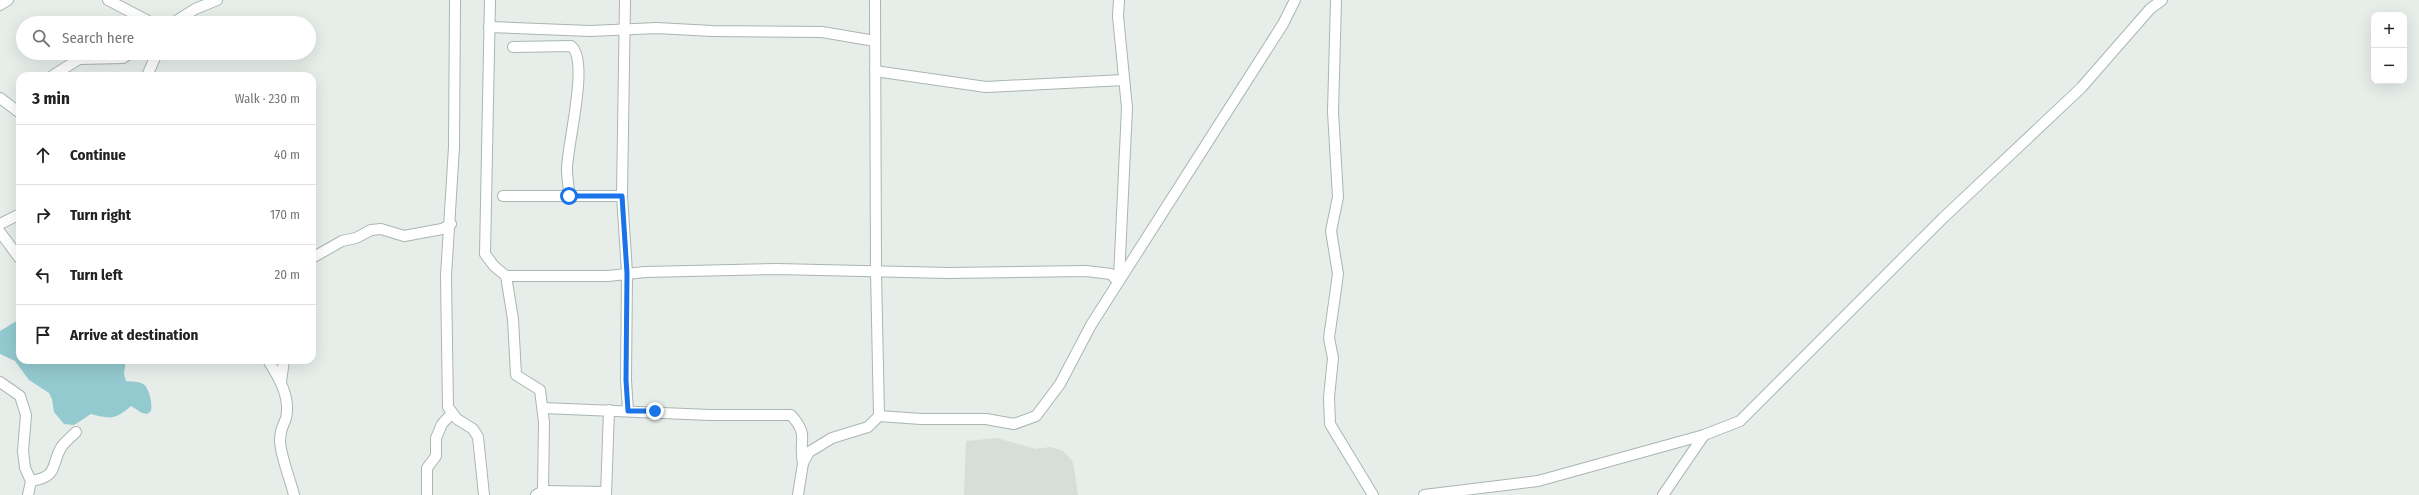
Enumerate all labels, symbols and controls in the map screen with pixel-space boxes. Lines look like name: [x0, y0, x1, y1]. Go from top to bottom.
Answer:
map controls: [2371, 12, 2407, 84]
button: +: [2371, 12, 2407, 48]
search box: [16, 16, 316, 60]
icon: search: [30, 27, 52, 49]
text: Search here: [62, 29, 134, 47]
button: −: [2371, 48, 2407, 84]
text: 3 min: [32, 88, 70, 109]
text: Walk · 230 m: [235, 91, 300, 106]
icon: ahead: [32, 144, 54, 166]
text: Continue: [70, 146, 126, 164]
text: 40 m: [274, 147, 300, 162]
route start: [560, 187, 578, 205]
icon: right: [32, 204, 54, 226]
text: Turn right: [70, 206, 131, 224]
text: 170 m: [270, 207, 300, 222]
icon: left: [32, 264, 54, 286]
text: Turn left: [70, 266, 123, 284]
text: 20 m: [274, 267, 300, 282]
icon: arrive: [32, 324, 54, 346]
text: Arrive at destination: [70, 326, 198, 344]
route end: [646, 402, 664, 420]

